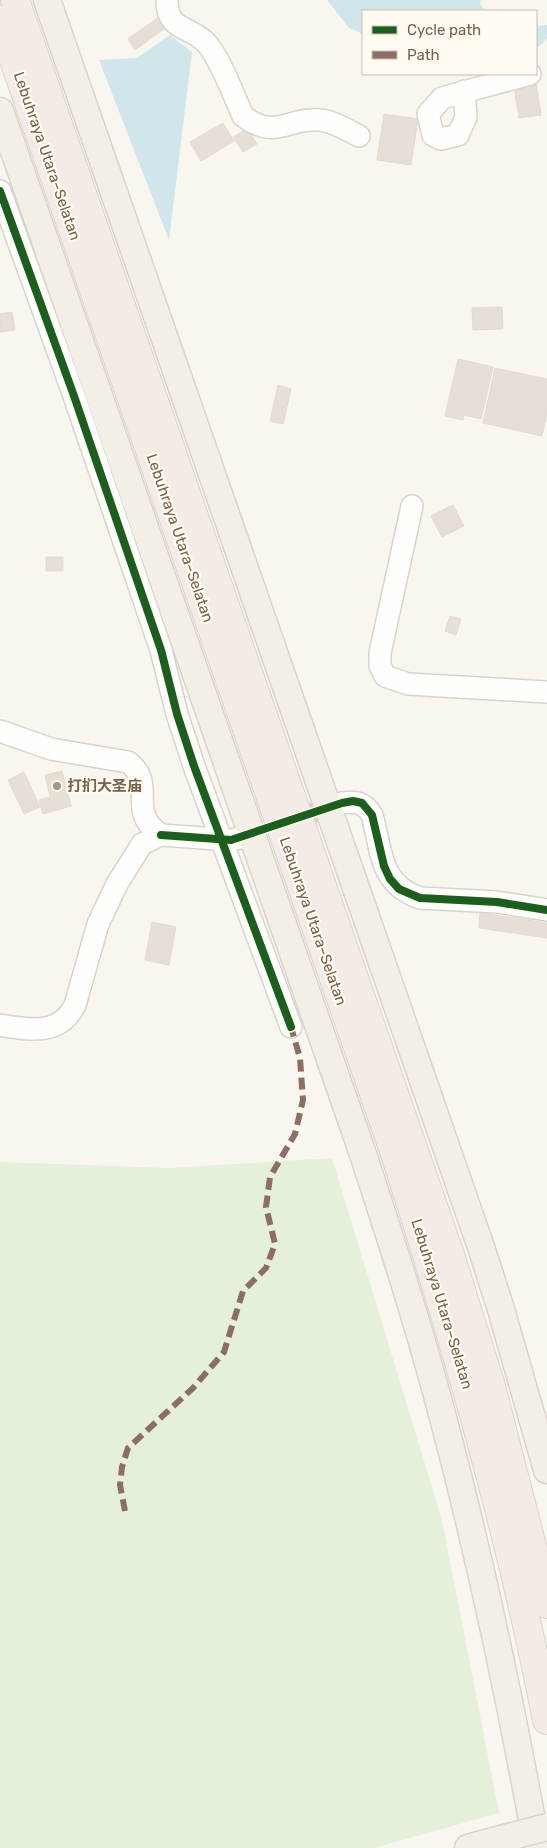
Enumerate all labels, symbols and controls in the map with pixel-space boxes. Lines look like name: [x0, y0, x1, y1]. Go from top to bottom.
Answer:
legend: [362, 10, 537, 75]
text: Cycle path: [407, 21, 481, 39]
text: Path: [407, 46, 440, 64]
street label: Lebuhraya Utara–Selatan: [10, 69, 84, 243]
street label: Lebuhraya Utara–Selatan: [143, 451, 217, 625]
place label: 打扪大圣庙: [67, 777, 142, 795]
marker: 打扪大圣庙: [51, 780, 63, 792]
street label: Lebuhraya Utara–Selatan: [276, 834, 350, 1008]
street label: Lebuhraya Utara–Selatan: [408, 1217, 476, 1391]

